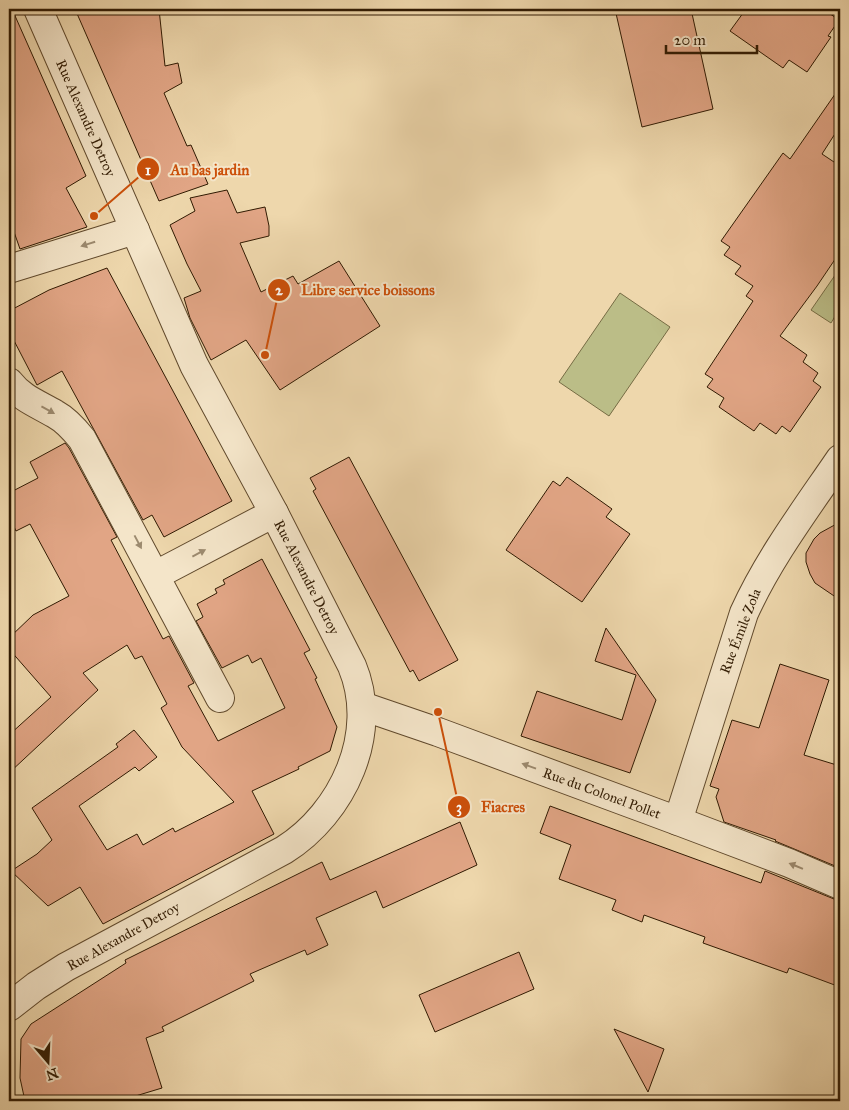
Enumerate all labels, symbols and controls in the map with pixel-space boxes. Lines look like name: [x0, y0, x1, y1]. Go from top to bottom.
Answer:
scale bar: [666, 22, 758, 54]
text: 20 m: [674, 31, 706, 49]
street label: Rue Alexandre Detroy: [52, 57, 119, 180]
callout: Au bas jardin: [135, 154, 259, 184]
text: 1: [145, 161, 151, 179]
text: Au bas jardin: [170, 161, 250, 180]
one-way arrow: [81, 241, 96, 249]
callout: Libre service boissons: [267, 275, 445, 305]
text: 2: [275, 281, 283, 299]
text: Libre service boissons: [301, 281, 435, 299]
one-way arrow: [40, 406, 55, 414]
street label: Rue Alexandre Detroy: [270, 517, 343, 638]
one-way arrow: [134, 535, 142, 549]
one-way arrow: [192, 549, 206, 557]
street label: Rue Émile Zola: [715, 585, 765, 676]
one-way arrow: [521, 762, 536, 769]
street label: Rue du Colonel Pollet: [540, 764, 663, 823]
callout: Fiacres: [446, 792, 535, 822]
text: 3: [456, 798, 462, 817]
text: Fiacres: [481, 798, 525, 816]
one-way arrow: [788, 861, 803, 869]
street label: Rue Alexandre Detroy: [64, 898, 183, 974]
north arrow: [22, 1038, 72, 1088]
text: N: [44, 1064, 60, 1084]

